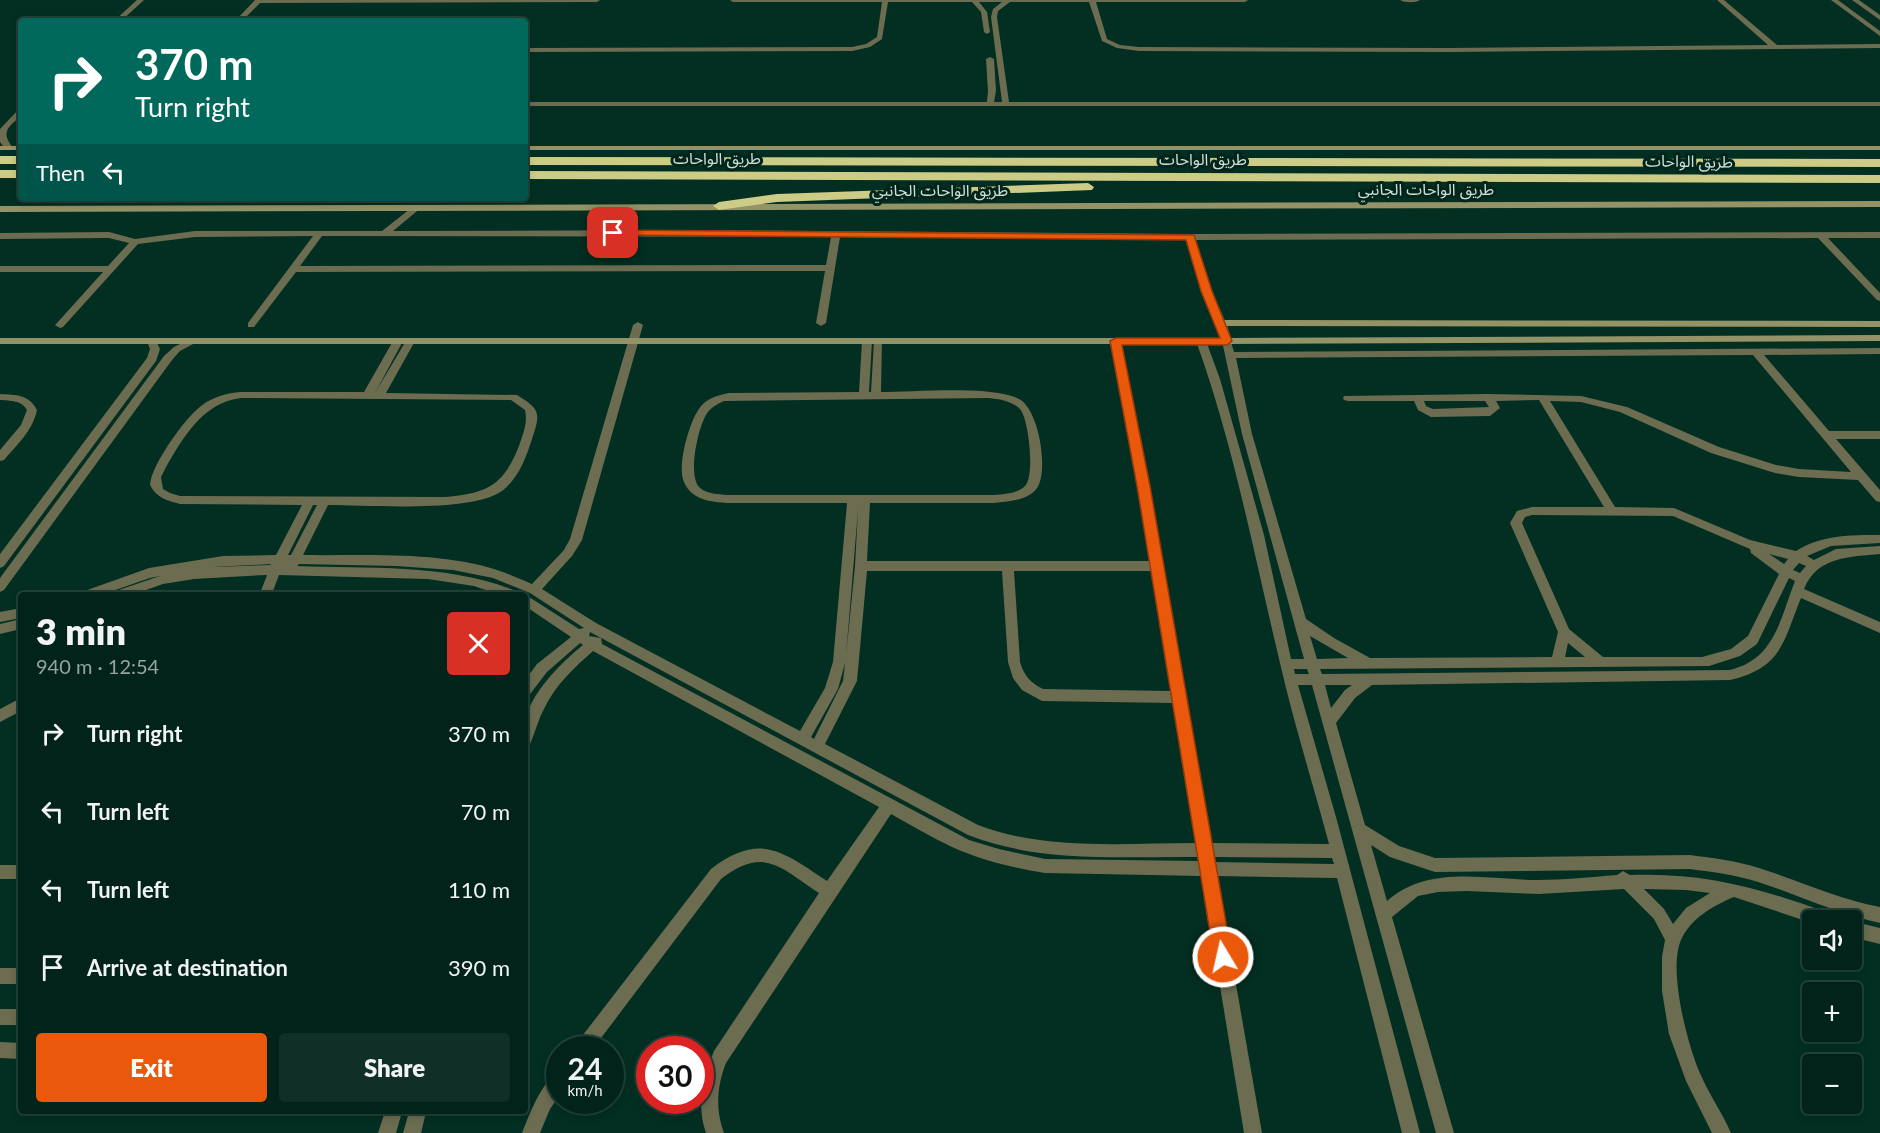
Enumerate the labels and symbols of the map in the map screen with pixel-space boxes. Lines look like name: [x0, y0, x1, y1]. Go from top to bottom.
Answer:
street label: طريق الواحات: [673, 148, 761, 169]
street label: طريق الواحات: [1159, 149, 1247, 170]
street label: طريق الواحات: [1645, 150, 1733, 173]
street label: طريق الواحات الجانبي: [1358, 179, 1494, 202]
street label: طريق الواحات الجانبي: [872, 180, 1008, 203]
pin: [587, 207, 638, 258]
position arrow: [1191, 925, 1255, 989]
speed limit sign: 30: [636, 1036, 714, 1114]

